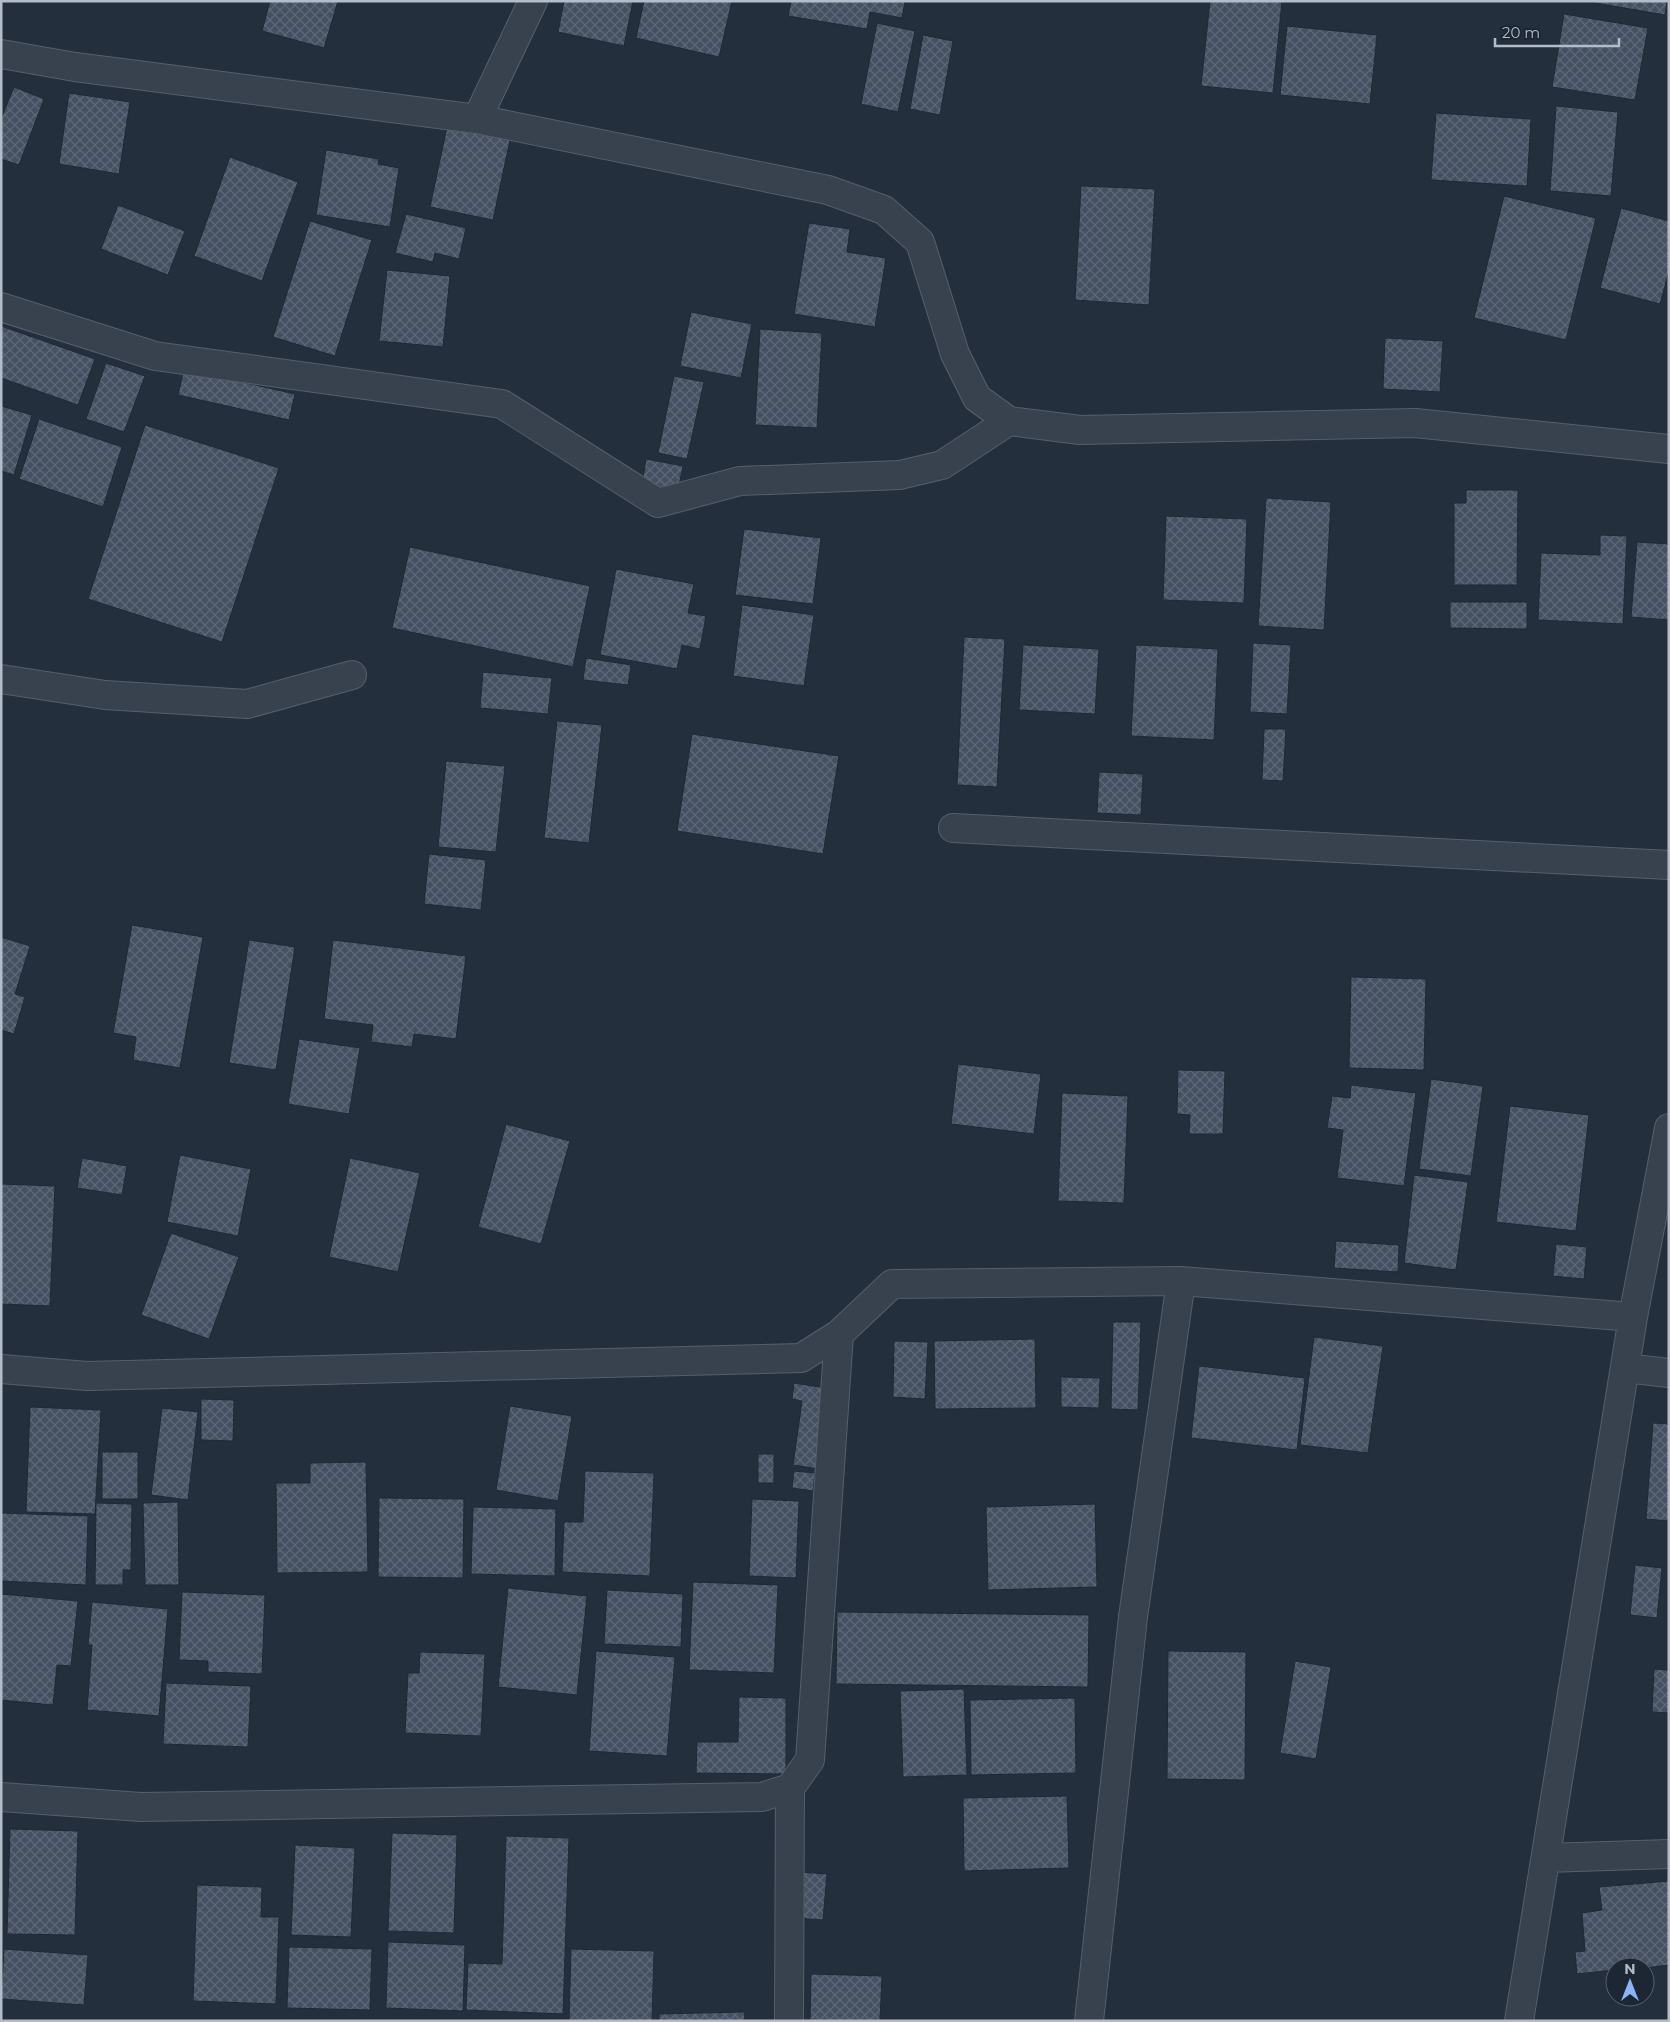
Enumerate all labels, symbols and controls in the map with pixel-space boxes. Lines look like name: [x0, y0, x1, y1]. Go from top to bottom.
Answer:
scale bar: [1495, 15, 1619, 47]
text: 20 m: [1502, 23, 1540, 42]
north arrow: [1605, 1957, 1655, 2007]
text: N: [1624, 1960, 1636, 1978]

